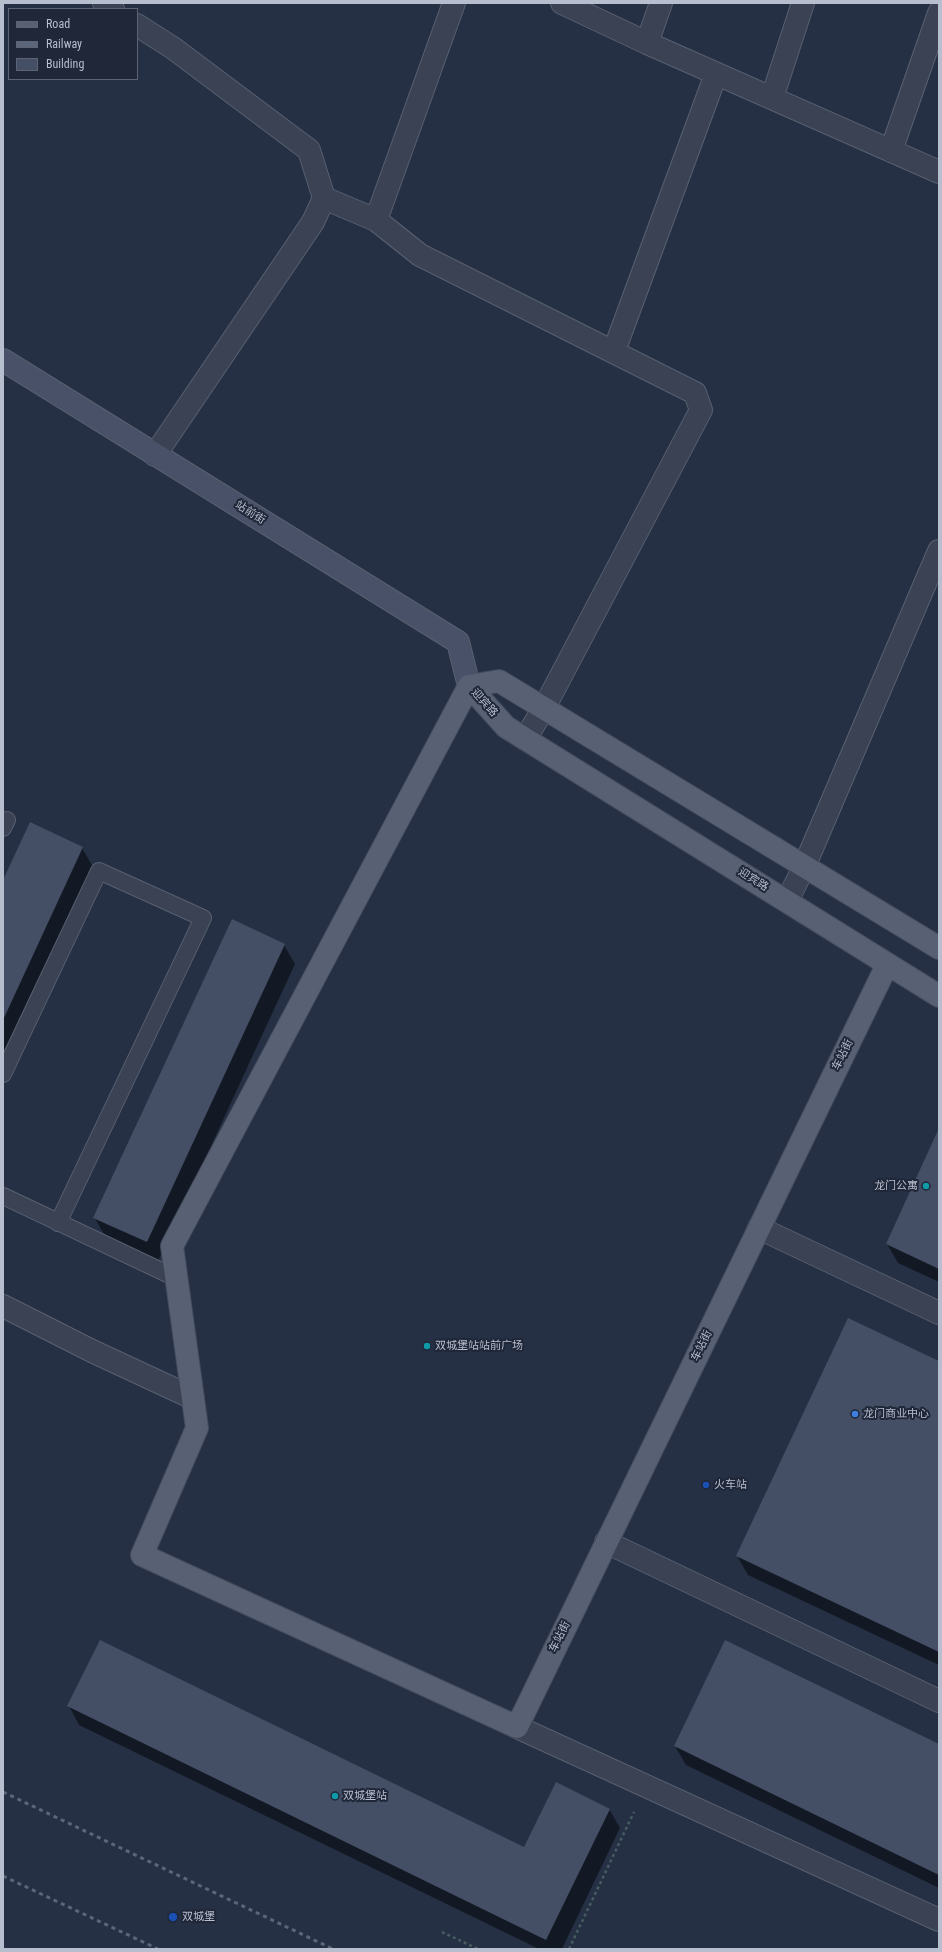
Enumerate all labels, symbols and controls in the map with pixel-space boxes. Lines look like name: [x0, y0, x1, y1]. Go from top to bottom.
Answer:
legend: [8, 8, 138, 80]
text: Road: [46, 17, 70, 31]
text: Railway: [46, 37, 82, 51]
text: Building: [46, 57, 84, 71]
street label: 站前街: [233, 499, 267, 527]
street label: 迎宾路: [468, 686, 500, 720]
street label: 迎宾路: [736, 866, 770, 894]
street label: 车站街: [830, 1037, 856, 1073]
place label: 龙门公寓: [874, 1179, 918, 1193]
marker: 龙门公寓: [921, 1181, 931, 1191]
street label: 车站街: [689, 1328, 715, 1364]
place label: 双城堡站站前广场: [435, 1339, 523, 1353]
marker: 双城堡站站前广场: [422, 1341, 432, 1351]
place label: 龙门商业中心: [863, 1407, 929, 1421]
marker: 龙门商业中心: [850, 1409, 860, 1419]
place label: 火车站: [714, 1478, 747, 1492]
marker: 火车站: [701, 1480, 711, 1490]
street label: 车站街: [547, 1619, 573, 1655]
place label: 双城堡站: [343, 1789, 387, 1803]
marker: 双城堡站: [330, 1791, 340, 1801]
place label: 双城堡: [182, 1910, 215, 1924]
marker: 双城堡: [167, 1911, 179, 1923]

